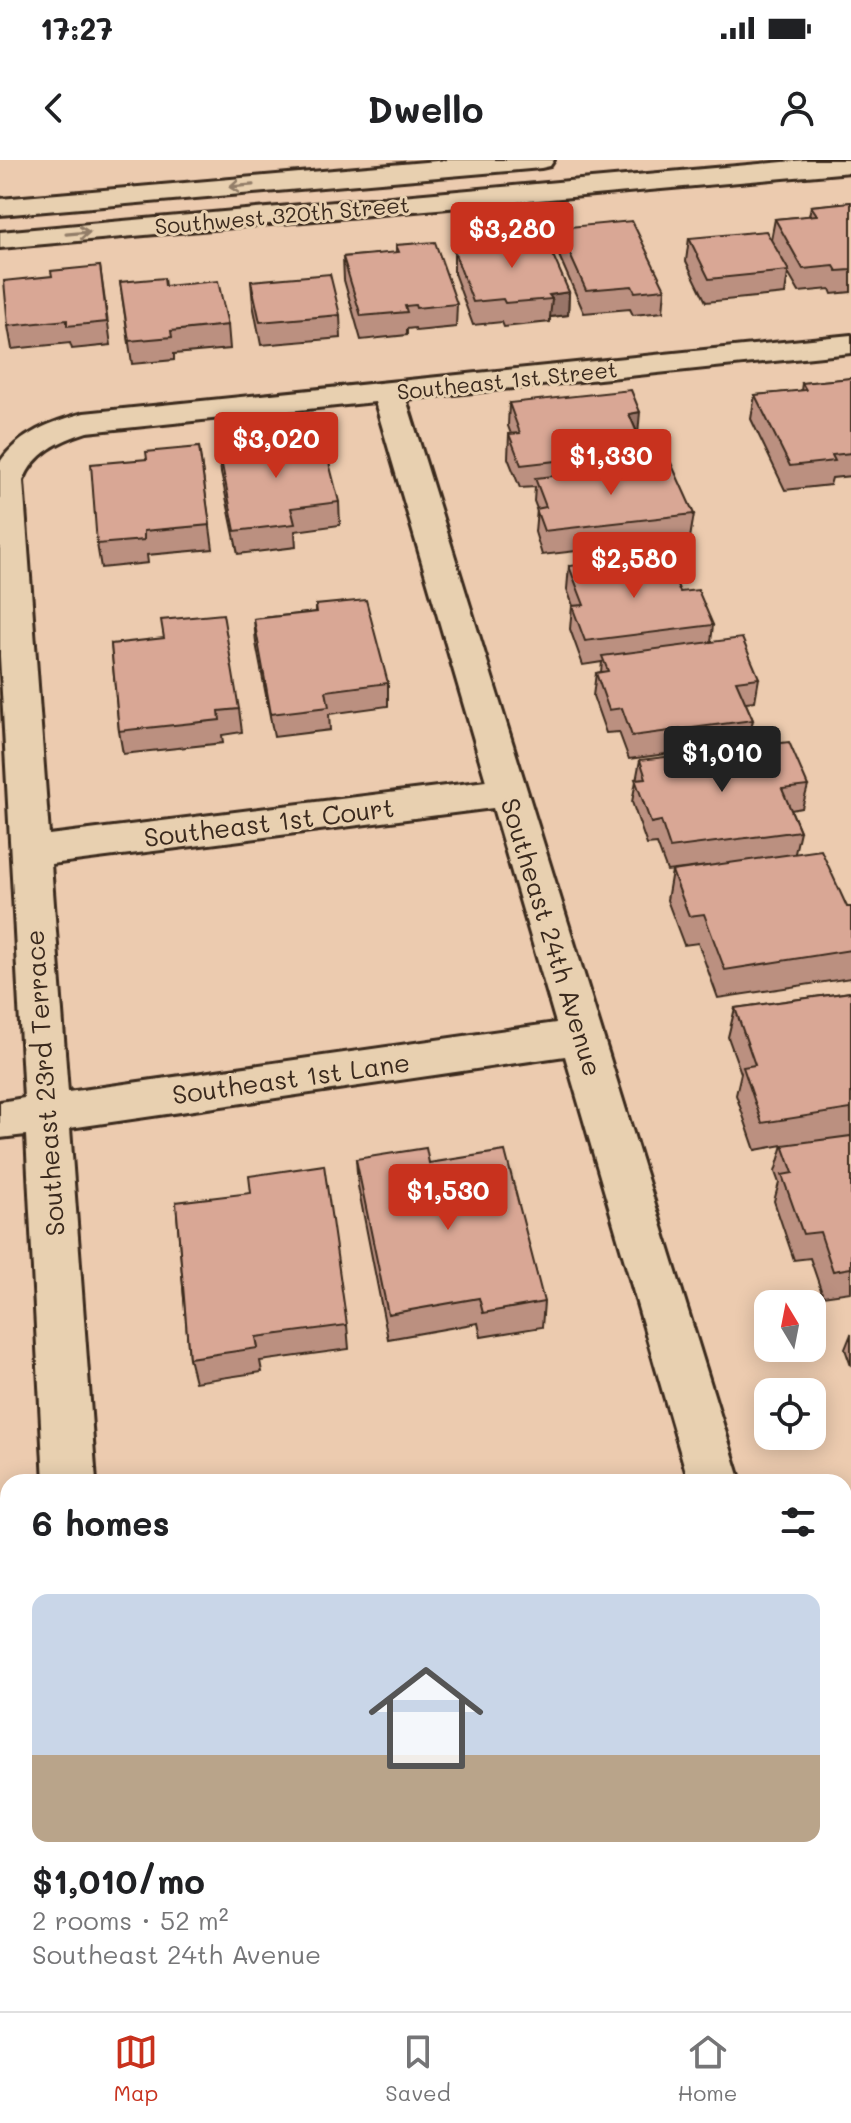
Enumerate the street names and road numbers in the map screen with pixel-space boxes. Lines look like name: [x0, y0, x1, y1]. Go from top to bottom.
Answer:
street label: Southwest 320th Street: [153, 189, 411, 241]
street label: Southeast 1st Street: [395, 354, 619, 406]
street label: Southeast 1st Court: [142, 790, 396, 854]
street label: Southeast 24th Avenue: [493, 794, 611, 1080]
street label: Southeast 23rd Terrace: [16, 929, 72, 1237]
street label: Southeast 1st Lane: [170, 1045, 412, 1111]

